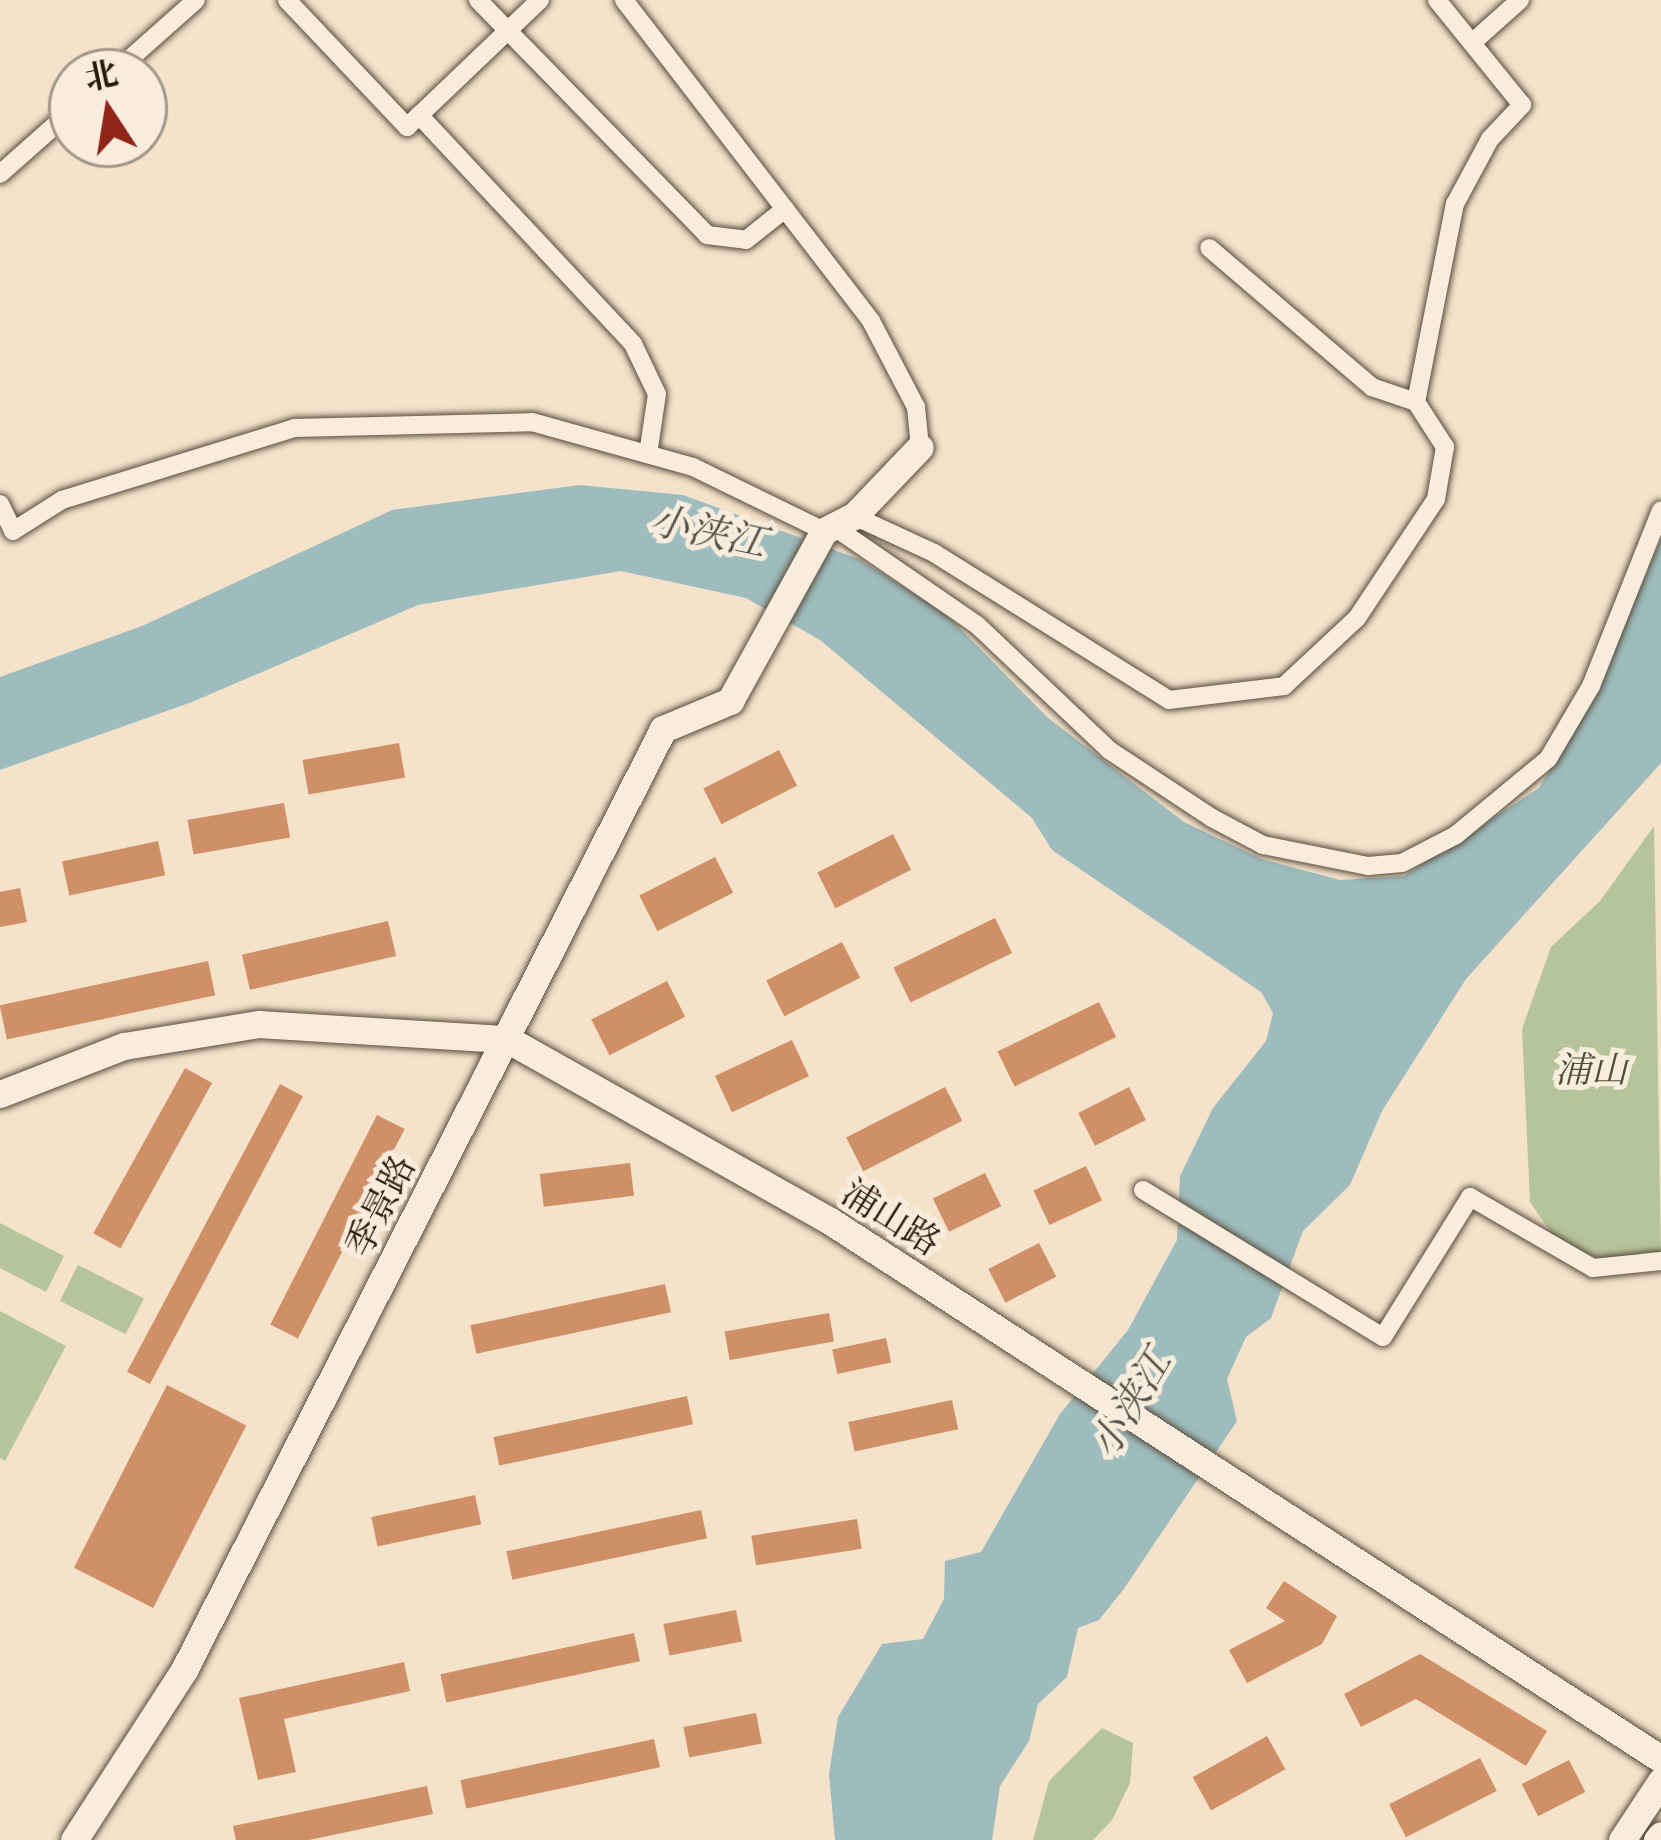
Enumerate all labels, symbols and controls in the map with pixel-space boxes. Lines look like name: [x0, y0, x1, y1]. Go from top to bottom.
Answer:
north arrow: [48, 48, 168, 168]
text: 北: [81, 53, 121, 99]
water label: 小浃江: [646, 497, 770, 567]
park label: 浦山: [1555, 1049, 1627, 1093]
street label: 季景路: [337, 1148, 425, 1264]
street label: 浦山路: [834, 1171, 948, 1265]
water label: 小浃江: [1081, 1342, 1181, 1466]

